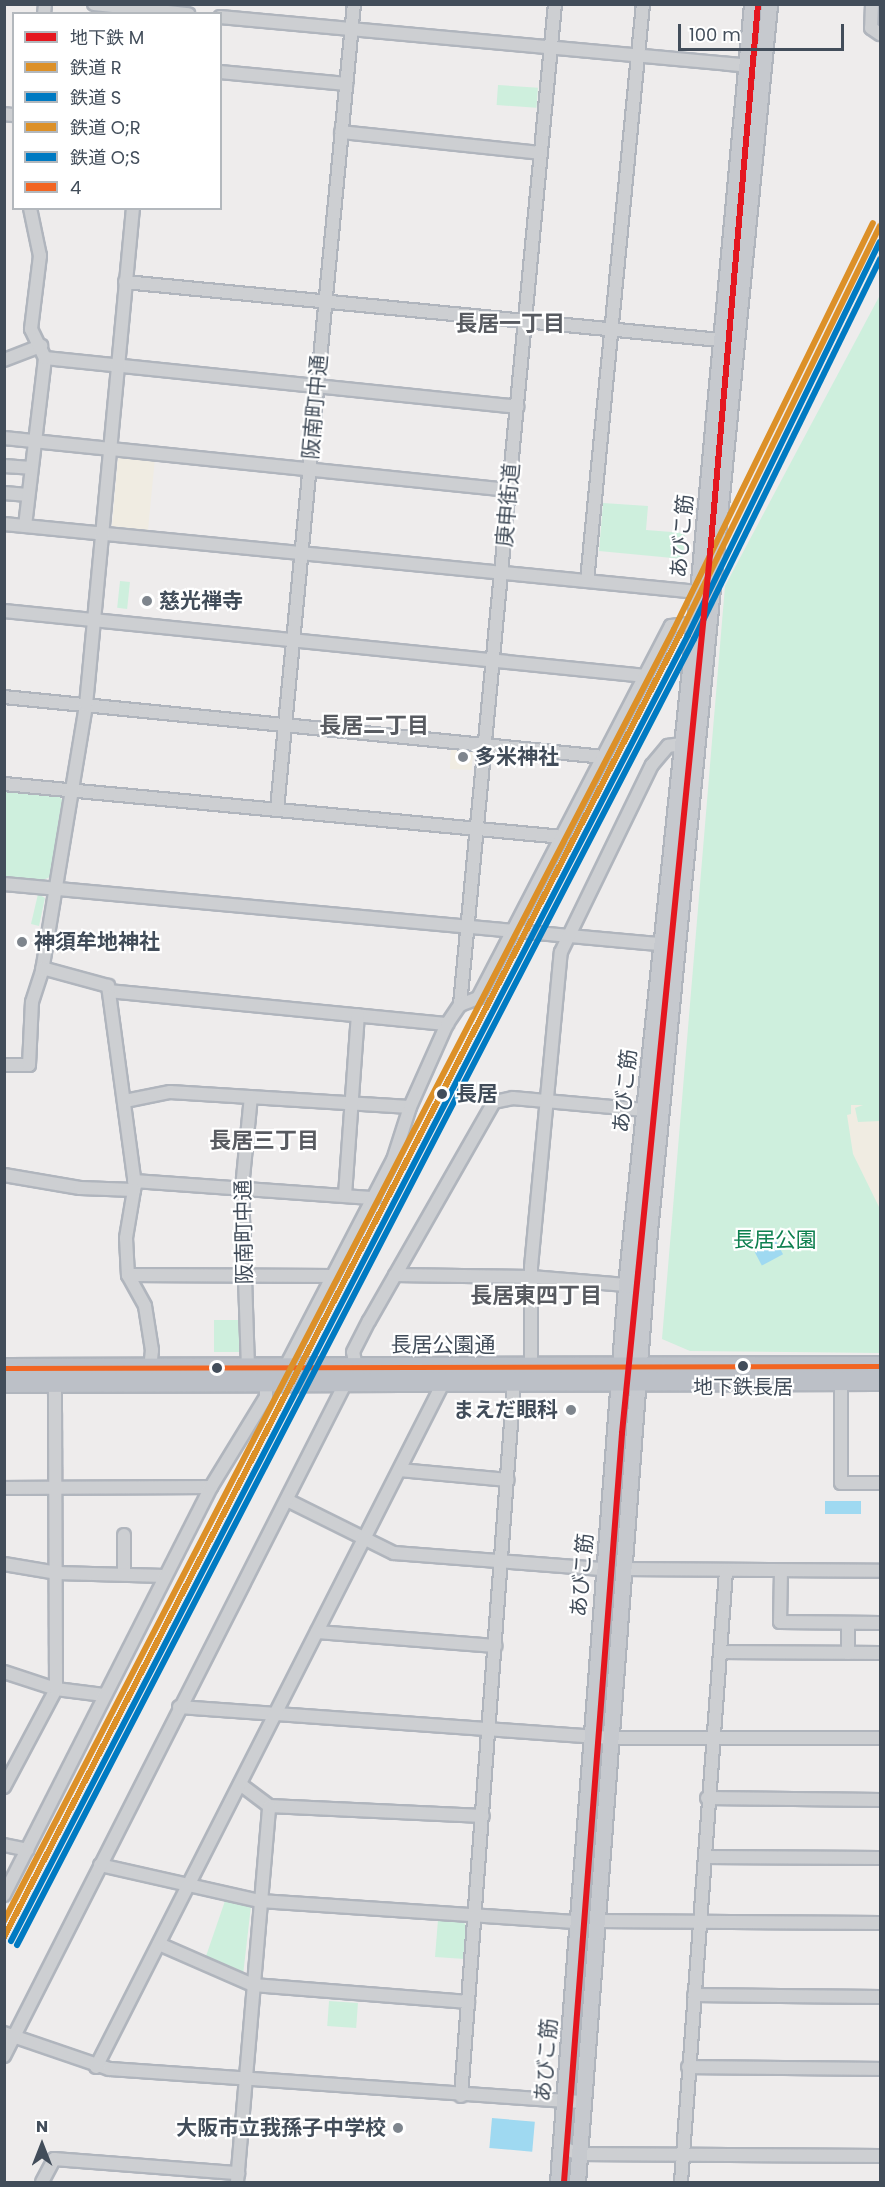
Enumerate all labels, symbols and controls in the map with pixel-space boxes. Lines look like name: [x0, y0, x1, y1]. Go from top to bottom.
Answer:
legend: [12, 12, 222, 210]
scale bar: [681, 12, 848, 50]
text: 100 m: [689, 22, 741, 47]
text: 地下鉄 M: [70, 25, 144, 50]
text: 鉄道 R: [70, 55, 122, 80]
text: 鉄道 S: [70, 85, 121, 110]
text: 鉄道 O;R: [70, 115, 141, 140]
text: 鉄道 O;S: [70, 145, 140, 170]
text: 4: [70, 175, 81, 200]
district label: 長居一丁目: [455, 311, 565, 337]
street label: 阪南町中通: [298, 354, 332, 460]
street label: 庚申街道: [492, 462, 524, 548]
street label: あびこ筋: [666, 493, 698, 579]
place label: 慈光禅寺: [159, 588, 243, 614]
marker: 慈光禅寺: [140, 594, 154, 608]
district label: 長居二丁目: [319, 713, 429, 739]
place label: 多米神社: [475, 744, 559, 770]
marker: 多米神社: [456, 750, 470, 764]
place label: 神須牟地神社: [34, 929, 160, 955]
marker: 神須牟地神社: [15, 935, 29, 949]
street label: あびこ筋: [608, 1048, 642, 1134]
place label: 長居: [456, 1081, 498, 1107]
marker: 長居: [433, 1085, 451, 1103]
district label: 長居三丁目: [209, 1128, 319, 1154]
street label: 阪南町中通: [230, 1179, 258, 1285]
park label: 長居公園: [733, 1227, 817, 1253]
district label: 長居東四丁目: [470, 1283, 602, 1309]
street label: 長居公園通: [391, 1332, 495, 1358]
marker: 地下鉄長居: [737, 1360, 749, 1372]
unlabelled marker: [211, 1362, 223, 1374]
place label: 地下鉄長居: [693, 1375, 793, 1399]
place label: まえだ眼科: [453, 1397, 558, 1423]
marker: まえだ眼科: [562, 1401, 580, 1419]
street label: あびこ筋: [566, 1532, 598, 1618]
street label: あびこ筋: [530, 2017, 562, 2103]
north arrow: [12, 2115, 72, 2175]
text: N: [36, 2115, 48, 2138]
place label: 大阪市立我孫子中学校: [176, 2115, 386, 2141]
marker: 大阪市立我孫子中学校: [391, 2121, 405, 2135]

